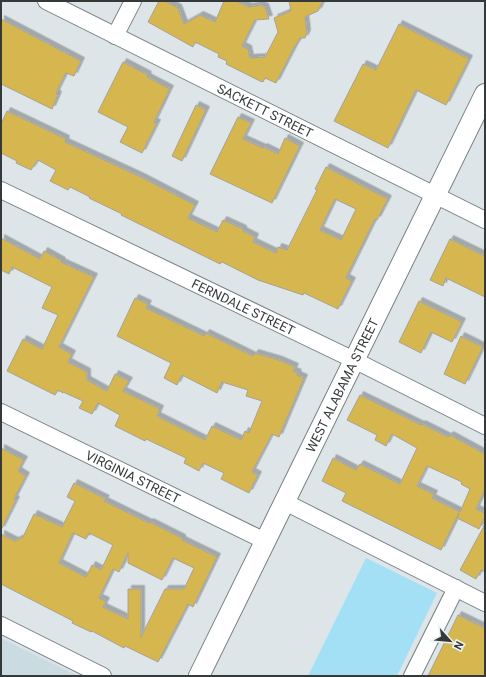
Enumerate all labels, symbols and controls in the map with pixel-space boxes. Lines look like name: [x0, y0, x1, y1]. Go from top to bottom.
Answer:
street label: SACKETT STREET: [215, 80, 316, 141]
street label: FERNDALE STREET: [189, 276, 298, 338]
street label: WEST ALABAMA STREET: [303, 316, 381, 455]
street label: VIRGINIA STREET: [83, 447, 183, 506]
north arrow: [430, 621, 470, 661]
text: N: [451, 639, 466, 652]

